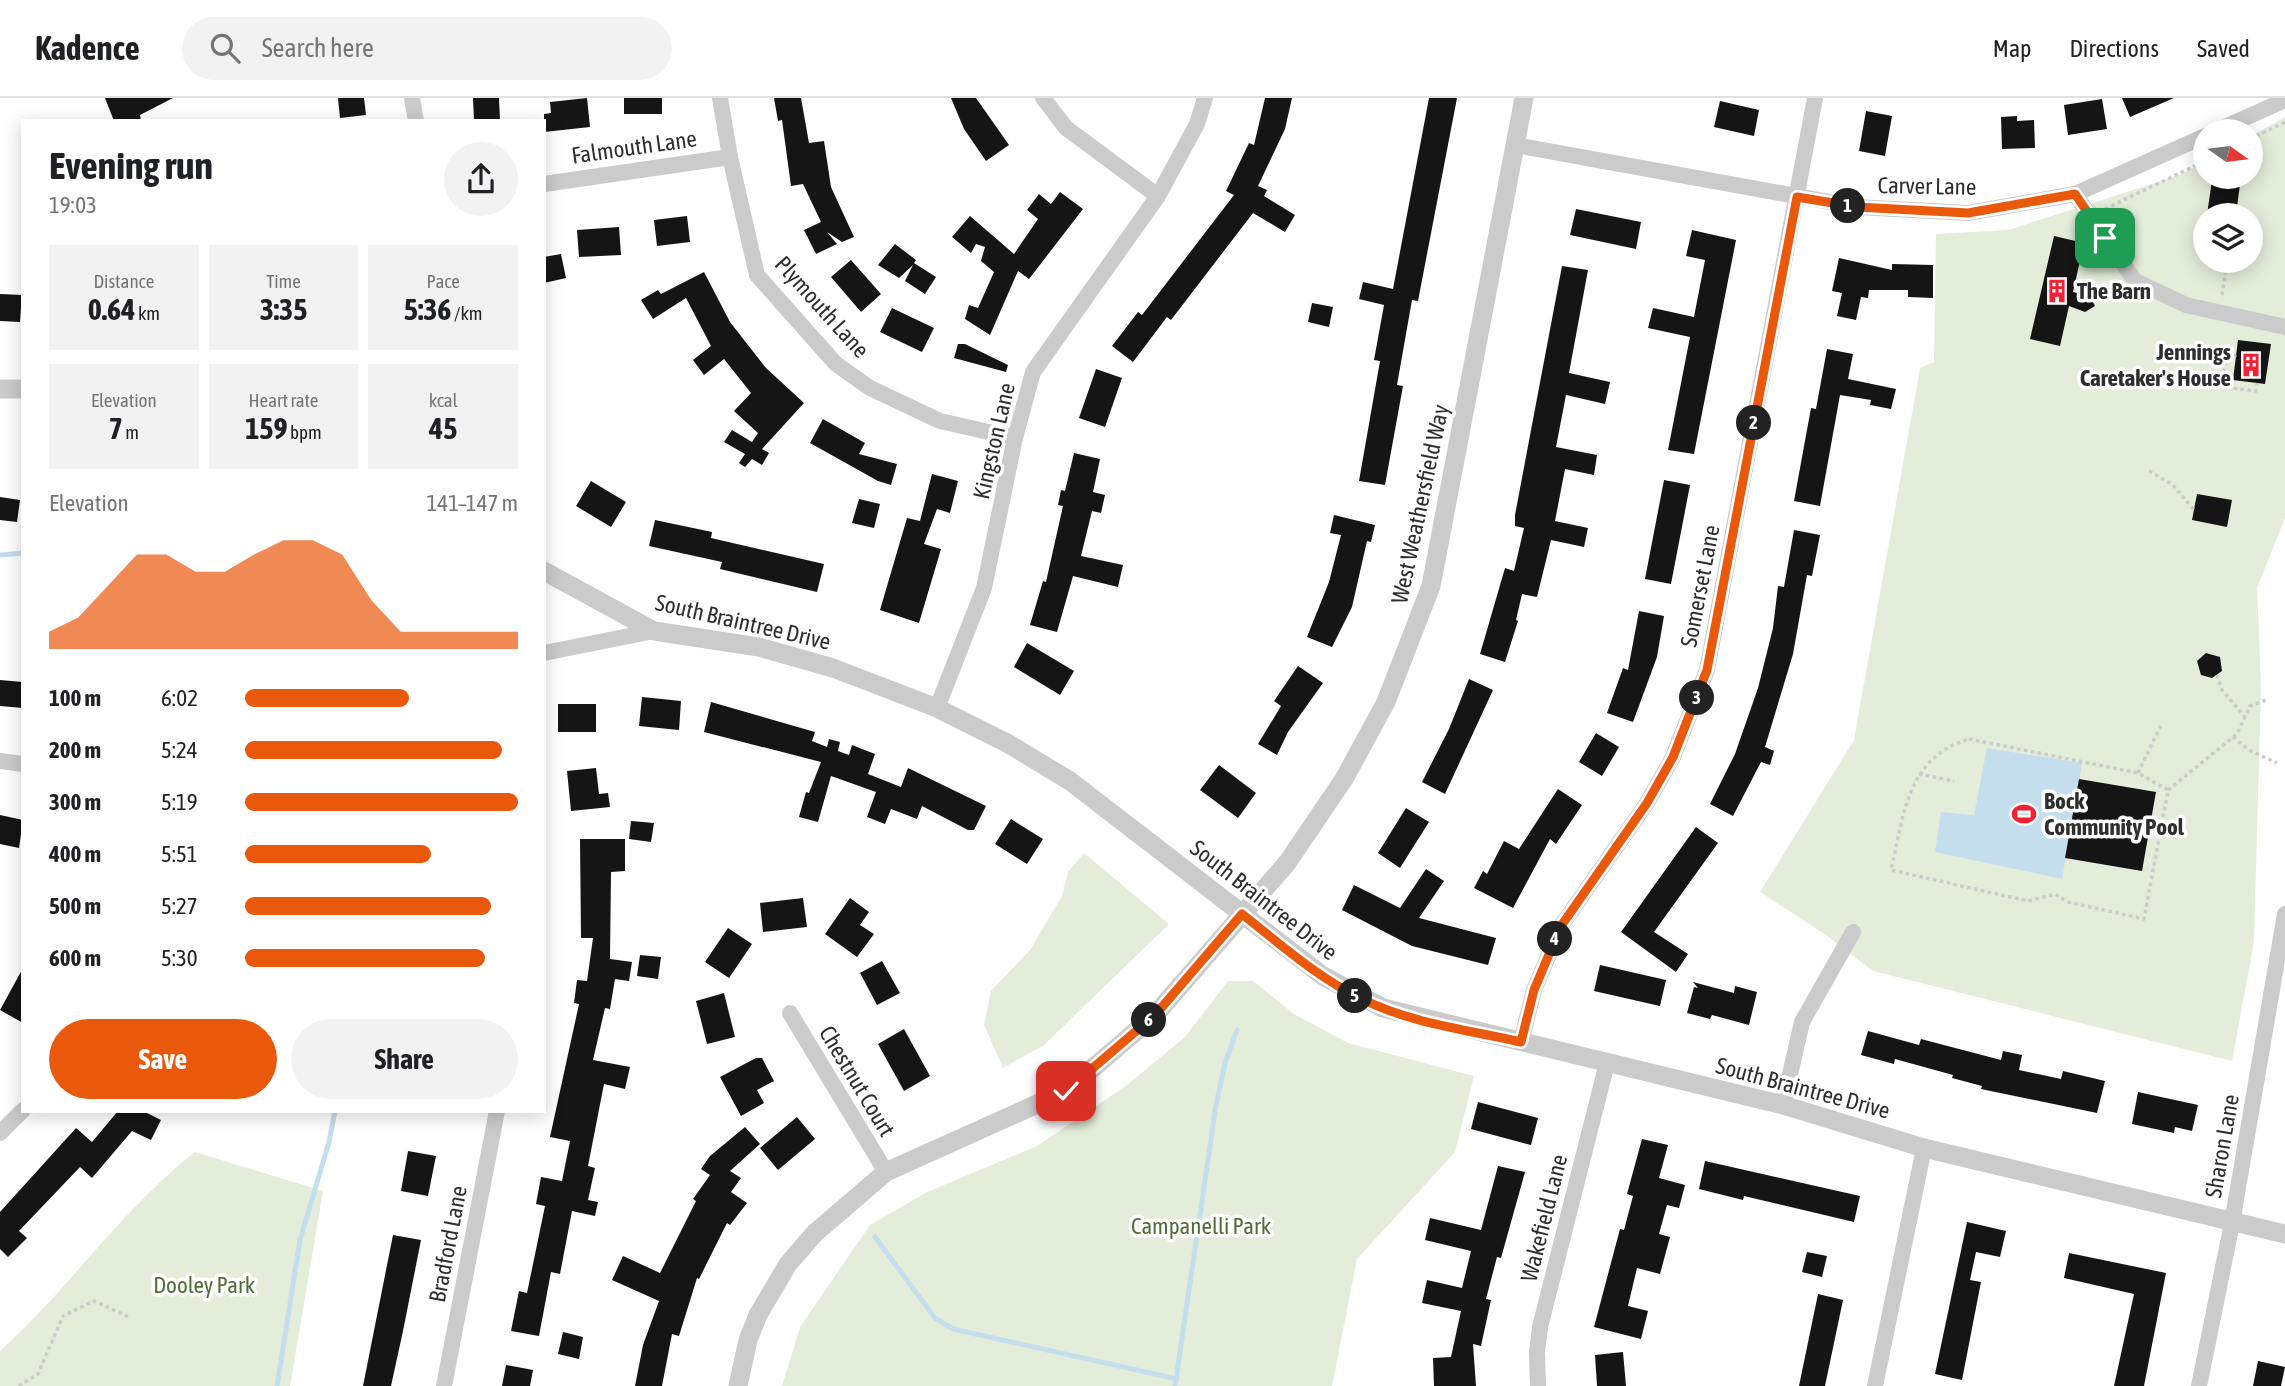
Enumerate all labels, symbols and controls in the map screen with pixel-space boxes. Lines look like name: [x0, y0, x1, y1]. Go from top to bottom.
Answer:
search box: [182, 17, 672, 80]
text: Kadence: [35, 29, 140, 67]
icon: search: [206, 29, 244, 67]
text: Search here: [262, 33, 374, 63]
text: Map: [1993, 35, 2031, 62]
text: Directions: [2069, 35, 2159, 62]
text: Saved: [2197, 35, 2250, 62]
north arrow: [2193, 119, 2263, 189]
map controls: [2193, 119, 2263, 273]
street label: Falmouth Lane: [570, 125, 698, 169]
button: share: [444, 142, 518, 216]
text: Evening run: [49, 144, 213, 187]
street label: Carver Lane: [1877, 172, 1977, 200]
pin: 1: [1830, 188, 1866, 224]
text: 19:03: [49, 192, 97, 218]
text: 1: [1843, 194, 1852, 216]
button: layers: [2193, 203, 2263, 273]
pin: [2075, 208, 2135, 268]
icon: arrive: [2086, 219, 2124, 257]
street label: Plymouth Lane: [770, 251, 874, 363]
text: Distance: [93, 270, 154, 292]
text: Time: [266, 270, 301, 292]
text: Pace: [426, 270, 460, 292]
building icon: The Barn: [2043, 277, 2071, 305]
place label: The Barn: [2077, 278, 2151, 304]
text: 0.64: [88, 292, 135, 326]
text: 3:35: [260, 292, 307, 326]
text: 5:36: [404, 292, 451, 326]
text: km: [135, 302, 160, 324]
text: /km: [451, 302, 483, 324]
place label: Jennings Caretaker's House: [2080, 339, 2231, 391]
building icon: Jennings Caretaker's House: [2237, 351, 2265, 379]
street label: Kingston Lane: [968, 380, 1020, 502]
text: Elevation: [91, 389, 157, 411]
text: Heart rate: [249, 389, 318, 411]
text: kcal: [429, 389, 458, 411]
street label: West Weathersfield Way: [1386, 402, 1454, 606]
pin: 2: [1736, 406, 1772, 440]
text: 7: [109, 411, 123, 445]
text: 159: [245, 411, 288, 445]
text: 45: [429, 411, 457, 445]
text: 2: [1749, 411, 1758, 433]
text: m: [123, 421, 139, 443]
text: bpm: [288, 421, 322, 443]
text: Elevation: [49, 490, 129, 516]
text: 141–147 m: [427, 490, 518, 516]
street label: Somerset Lane: [1675, 523, 1725, 649]
street label: South Braintree Drive: [653, 589, 833, 655]
pin: 3: [1680, 680, 1714, 716]
text: 100 m: [49, 685, 101, 711]
text: 6:02: [161, 685, 198, 711]
text: 3: [1692, 686, 1701, 708]
text: 200 m: [49, 737, 101, 763]
text: 5:24: [161, 737, 198, 763]
place label: Bock Community Pool: [2044, 788, 2185, 840]
text: 300 m: [49, 789, 101, 815]
text: 5:19: [161, 789, 198, 815]
sports icon: Bock Community Pool: [2010, 800, 2038, 828]
street label: South Braintree Drive: [1186, 835, 1342, 965]
text: 400 m: [49, 841, 101, 867]
text: 5:51: [161, 841, 198, 867]
text: 500 m: [49, 893, 101, 919]
text: 5:27: [161, 893, 198, 919]
pin: 4: [1538, 922, 1572, 956]
text: 4: [1550, 927, 1559, 949]
text: 600 m: [49, 945, 101, 971]
text: 5:30: [161, 945, 198, 971]
pin: 5: [1338, 978, 1372, 1014]
text: 5: [1350, 984, 1359, 1006]
pin: 6: [1132, 1002, 1166, 1038]
text: 6: [1144, 1008, 1153, 1030]
button: Save: [49, 1019, 277, 1099]
button: Share: [291, 1019, 518, 1099]
street label: Chestnut Court: [814, 1021, 900, 1141]
street label: South Braintree Drive: [1713, 1052, 1893, 1124]
pin: [1036, 1061, 1096, 1121]
icon: check: [1047, 1072, 1085, 1110]
street label: Sharon Lane: [2200, 1092, 2244, 1200]
street label: Wakefield Lane: [1516, 1152, 1572, 1284]
street label: Bradford Lane: [424, 1184, 472, 1304]
park label: Campanelli Park: [1131, 1213, 1271, 1239]
park label: Dooley Park: [153, 1272, 255, 1298]

